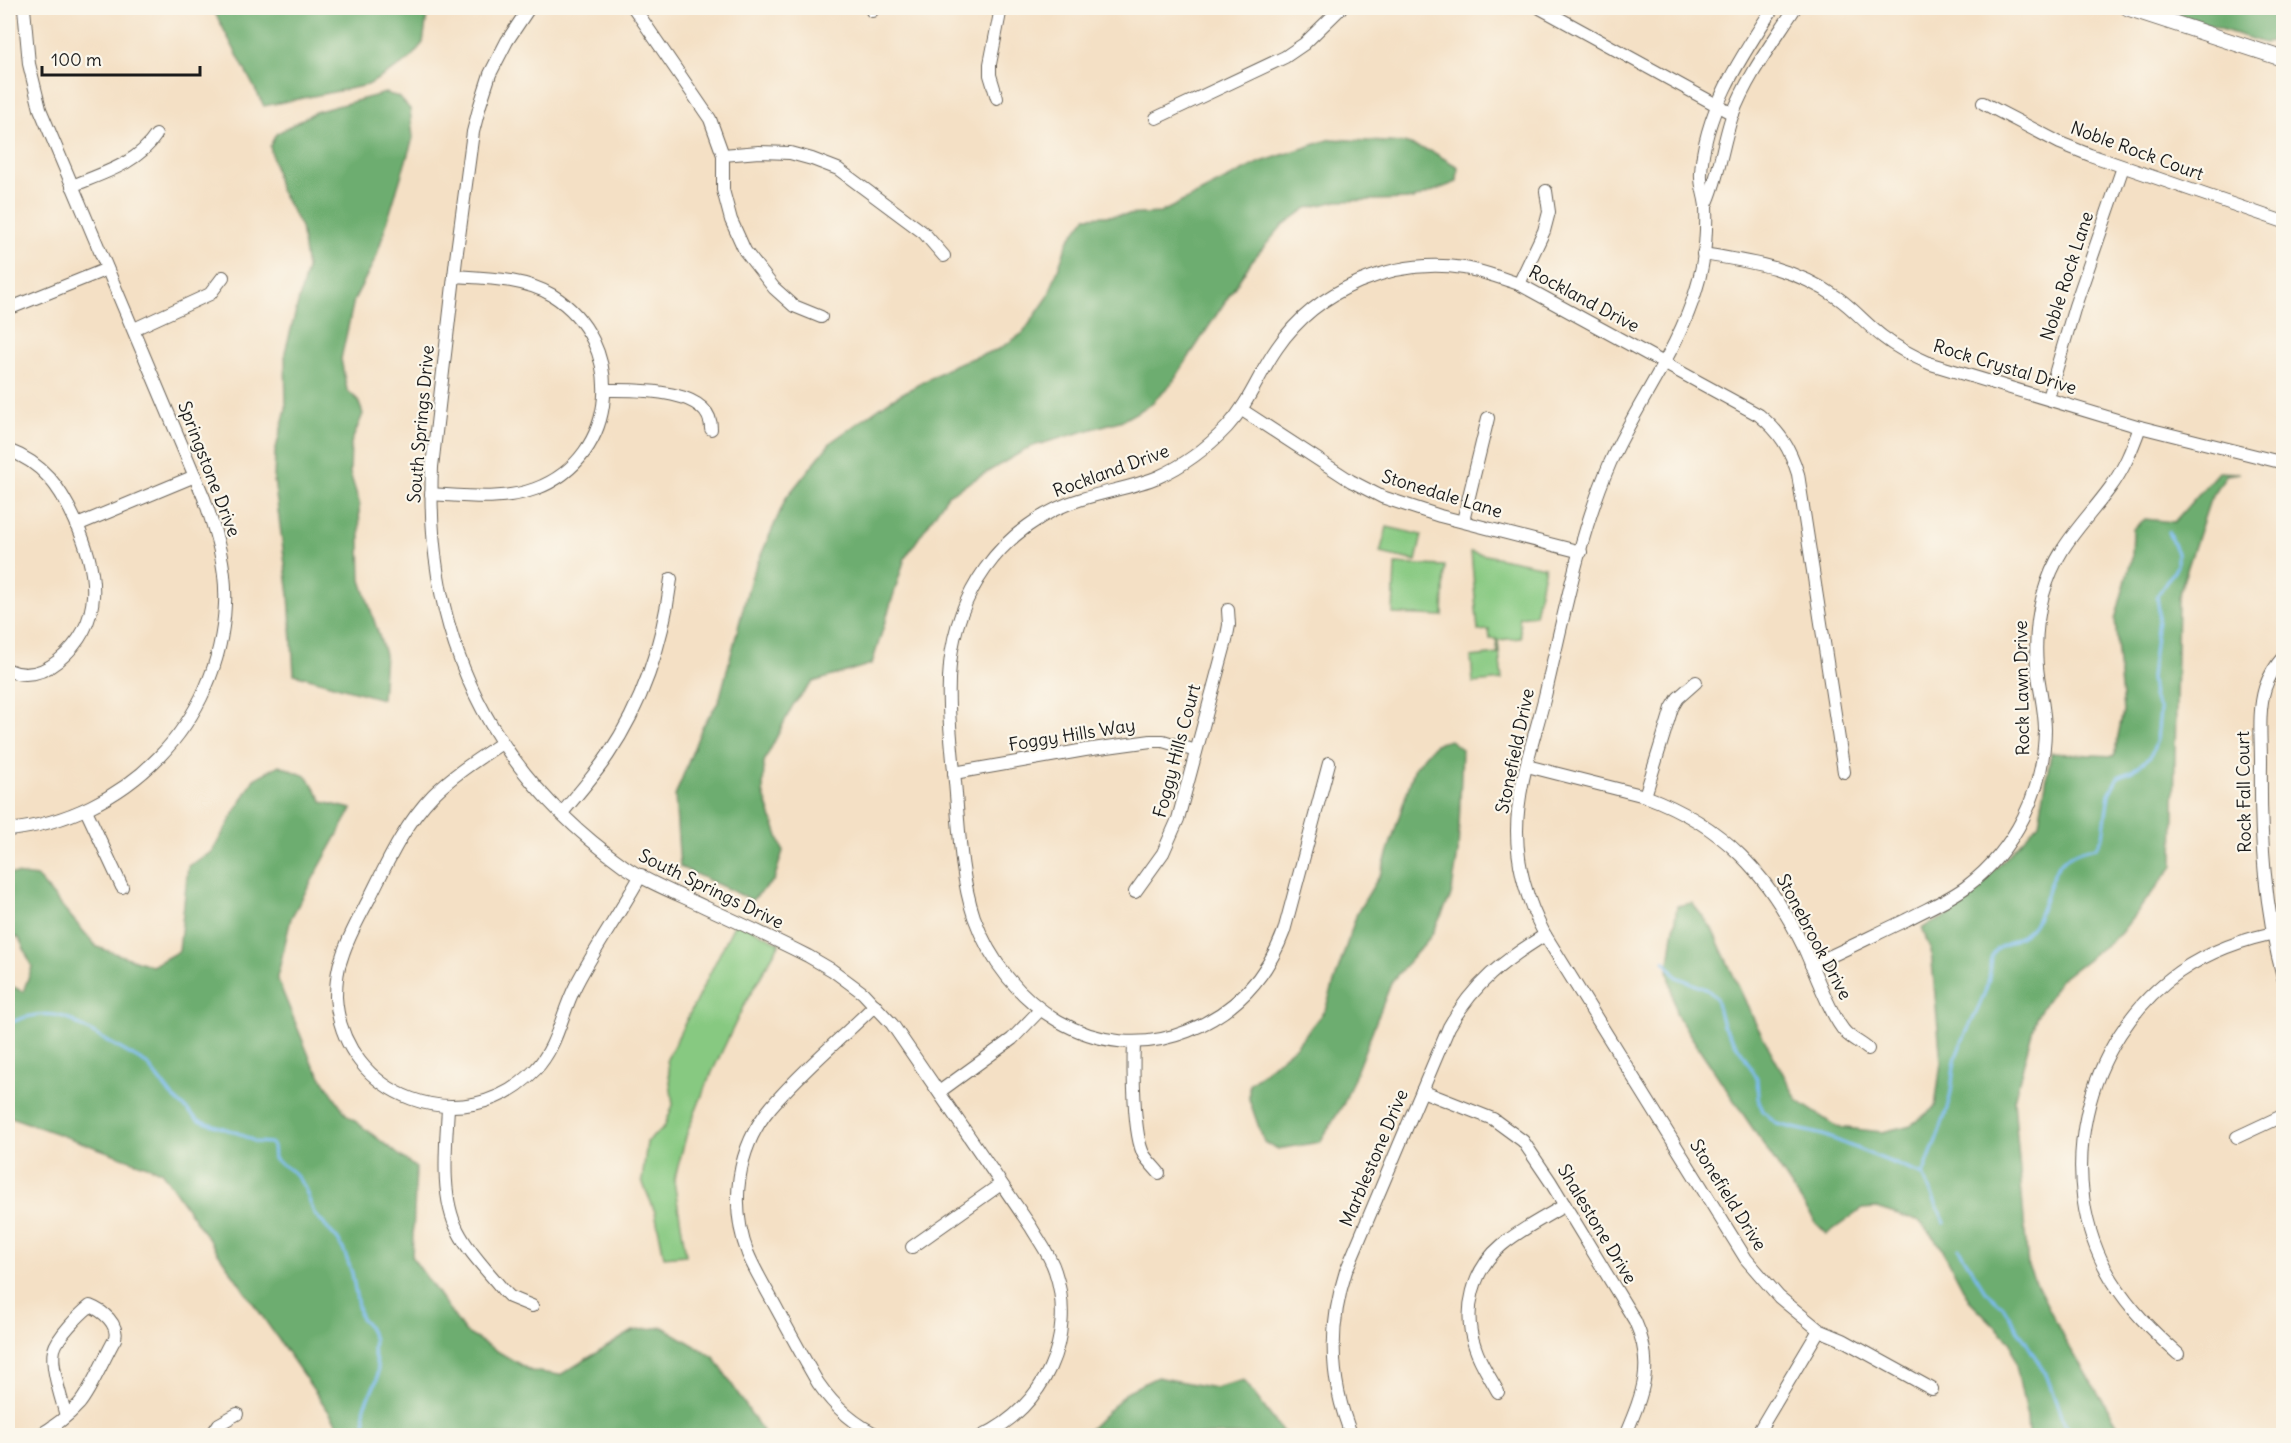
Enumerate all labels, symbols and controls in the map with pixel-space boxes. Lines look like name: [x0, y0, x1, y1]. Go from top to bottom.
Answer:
scale bar: [42, 39, 200, 77]
text: 100 m: [51, 48, 102, 71]
street label: Noble Rock Court: [2067, 116, 2207, 185]
street label: Noble Rock Lane: [2035, 208, 2098, 343]
street label: Rockland Drive: [1525, 260, 1643, 337]
street label: Rock Crystal Drive: [1931, 334, 2080, 399]
street label: South Springs Drive: [402, 344, 439, 504]
street label: Springstone Drive: [173, 398, 246, 540]
street label: Rockland Drive: [1050, 439, 1172, 502]
street label: Stonedale Lane: [1379, 464, 1505, 523]
street label: Rock Lawn Drive: [2009, 620, 2034, 756]
street label: Foggy Hills Court: [1148, 682, 1205, 820]
street label: Stonefield Drive: [1490, 686, 1539, 815]
street label: Foggy Hills Way: [1007, 713, 1137, 756]
street label: Rock Fall Court: [2231, 731, 2256, 853]
street label: South Springs Drive: [635, 843, 788, 934]
street label: Stonebrook Drive: [1772, 870, 1857, 1004]
street label: Marblestone Drive: [1334, 1086, 1413, 1230]
street label: Stonefield Drive: [1685, 1135, 1772, 1255]
street label: Shalestone Drive: [1553, 1160, 1642, 1288]

